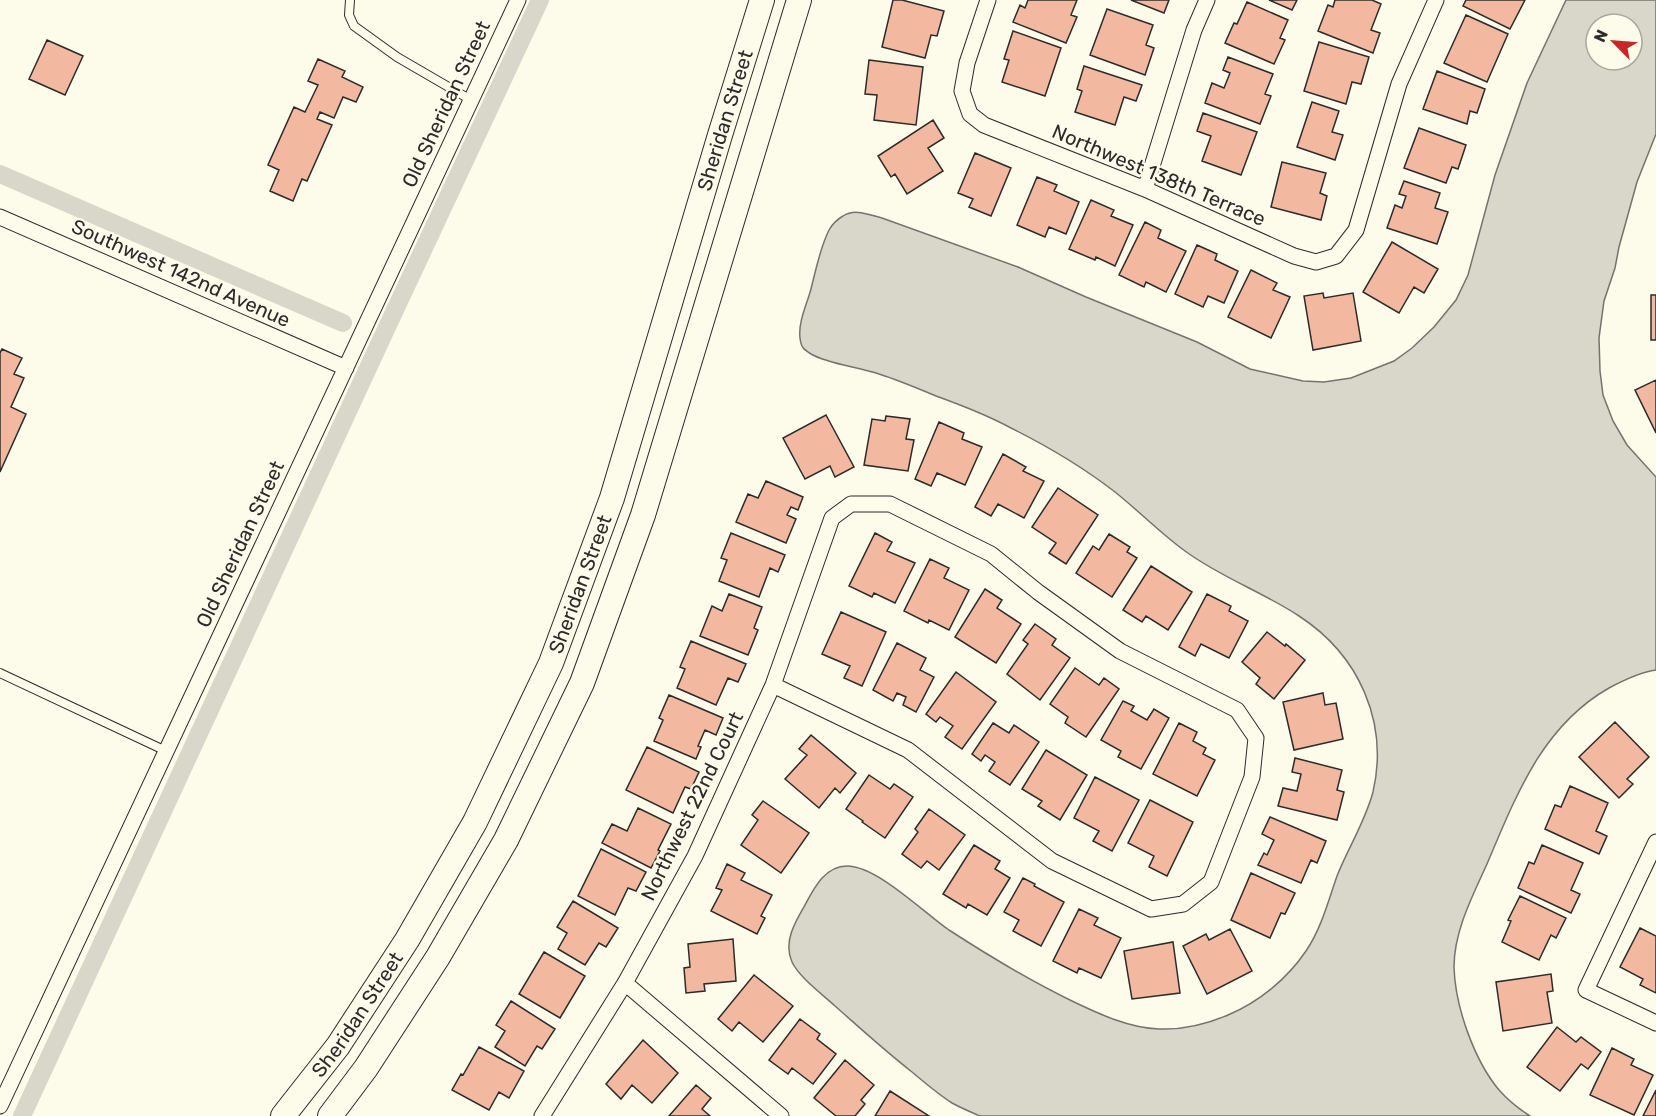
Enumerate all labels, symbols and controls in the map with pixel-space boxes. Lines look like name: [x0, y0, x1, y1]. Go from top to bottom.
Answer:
north arrow: [1584, 12, 1644, 72]
street label: Old Sheridan Street: [397, 17, 495, 191]
text: N: [1590, 27, 1612, 45]
street label: Sheridan Street: [692, 47, 758, 194]
street label: Northwest 138th Terrace: [1049, 119, 1269, 231]
street label: Southwest 142nd Avenue: [68, 214, 294, 332]
street label: Old Sheridan Street: [191, 457, 289, 631]
street label: Sheridan Street: [544, 511, 617, 657]
street label: Northwest 22nd Court: [636, 707, 748, 904]
street label: Sheridan Street: [306, 947, 408, 1082]

